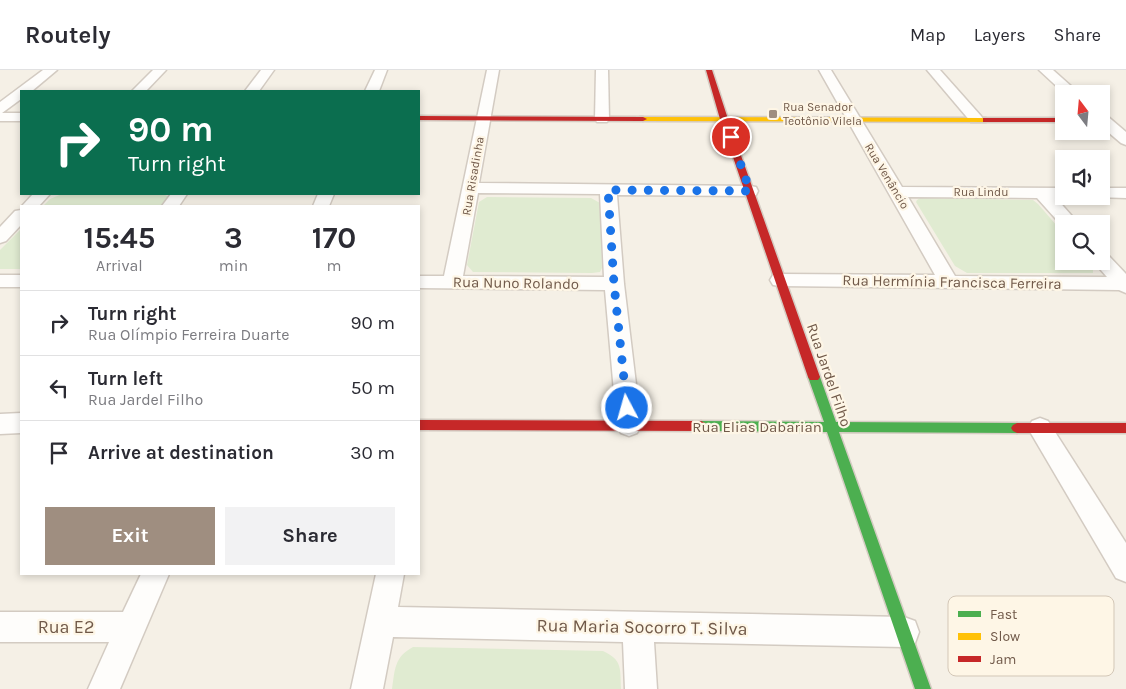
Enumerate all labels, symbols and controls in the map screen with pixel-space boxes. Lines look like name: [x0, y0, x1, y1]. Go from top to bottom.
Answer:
text: Routely: [25, 21, 111, 49]
text: Map: [910, 24, 946, 46]
text: Layers: [974, 24, 1026, 46]
text: Share: [1054, 24, 1101, 46]
north arrow: [1055, 85, 1110, 140]
map controls: [1055, 85, 1110, 270]
place label: Rua Senador Teotônio Vilela: [783, 100, 862, 128]
marker: Rua Senador Teotônio Vilela: [767, 108, 779, 120]
text: 90 m: [128, 109, 214, 150]
icon: right: [45, 110, 110, 175]
pin: [710, 116, 752, 158]
icon: arrive: [717, 123, 745, 151]
street label: Rua Risadinha: [459, 136, 487, 216]
street label: Rua Venâncio: [862, 141, 912, 211]
button: sound: [1055, 150, 1110, 205]
text: Turn right: [128, 151, 226, 177]
street label: Rua Lindu: [954, 185, 1008, 199]
button: search: [1055, 215, 1110, 270]
text: 15:45: [84, 220, 155, 256]
text: 3: [224, 220, 243, 256]
text: 170: [312, 220, 356, 256]
text: Arrival: [96, 256, 143, 275]
text: min: [219, 256, 248, 275]
text: m: [327, 256, 342, 275]
street label: Rua Hermínia Francisca Ferreira: [842, 271, 1062, 293]
street label: Rua Nuno Rolando: [453, 273, 579, 293]
text: Turn right: [88, 303, 177, 325]
icon: right: [45, 309, 73, 337]
text: 90 m: [350, 312, 395, 334]
street label: Rua Jardel Filho: [803, 321, 855, 429]
text: Rua Olímpio Ferreira Duarte: [88, 325, 289, 344]
text: Turn left: [88, 368, 163, 390]
icon: left: [45, 374, 73, 402]
text: 50 m: [351, 377, 395, 399]
position arrow: [600, 381, 652, 433]
text: Rua Jardel Filho: [88, 390, 203, 409]
street label: Rua Elias Dabarian: [692, 418, 822, 436]
icon: arrive: [45, 439, 73, 467]
text: Arrive at destination: [88, 442, 274, 464]
text: 30 m: [350, 442, 395, 464]
button: Exit: [45, 507, 215, 565]
button: Share: [225, 507, 395, 565]
legend: [948, 596, 1114, 676]
text: Fast: [990, 606, 1017, 623]
street label: Rua Maria Socorro T. Silva: [536, 614, 748, 640]
street label: Rua E2: [38, 616, 94, 638]
text: Slow: [990, 628, 1020, 645]
text: Jam: [990, 651, 1016, 668]

